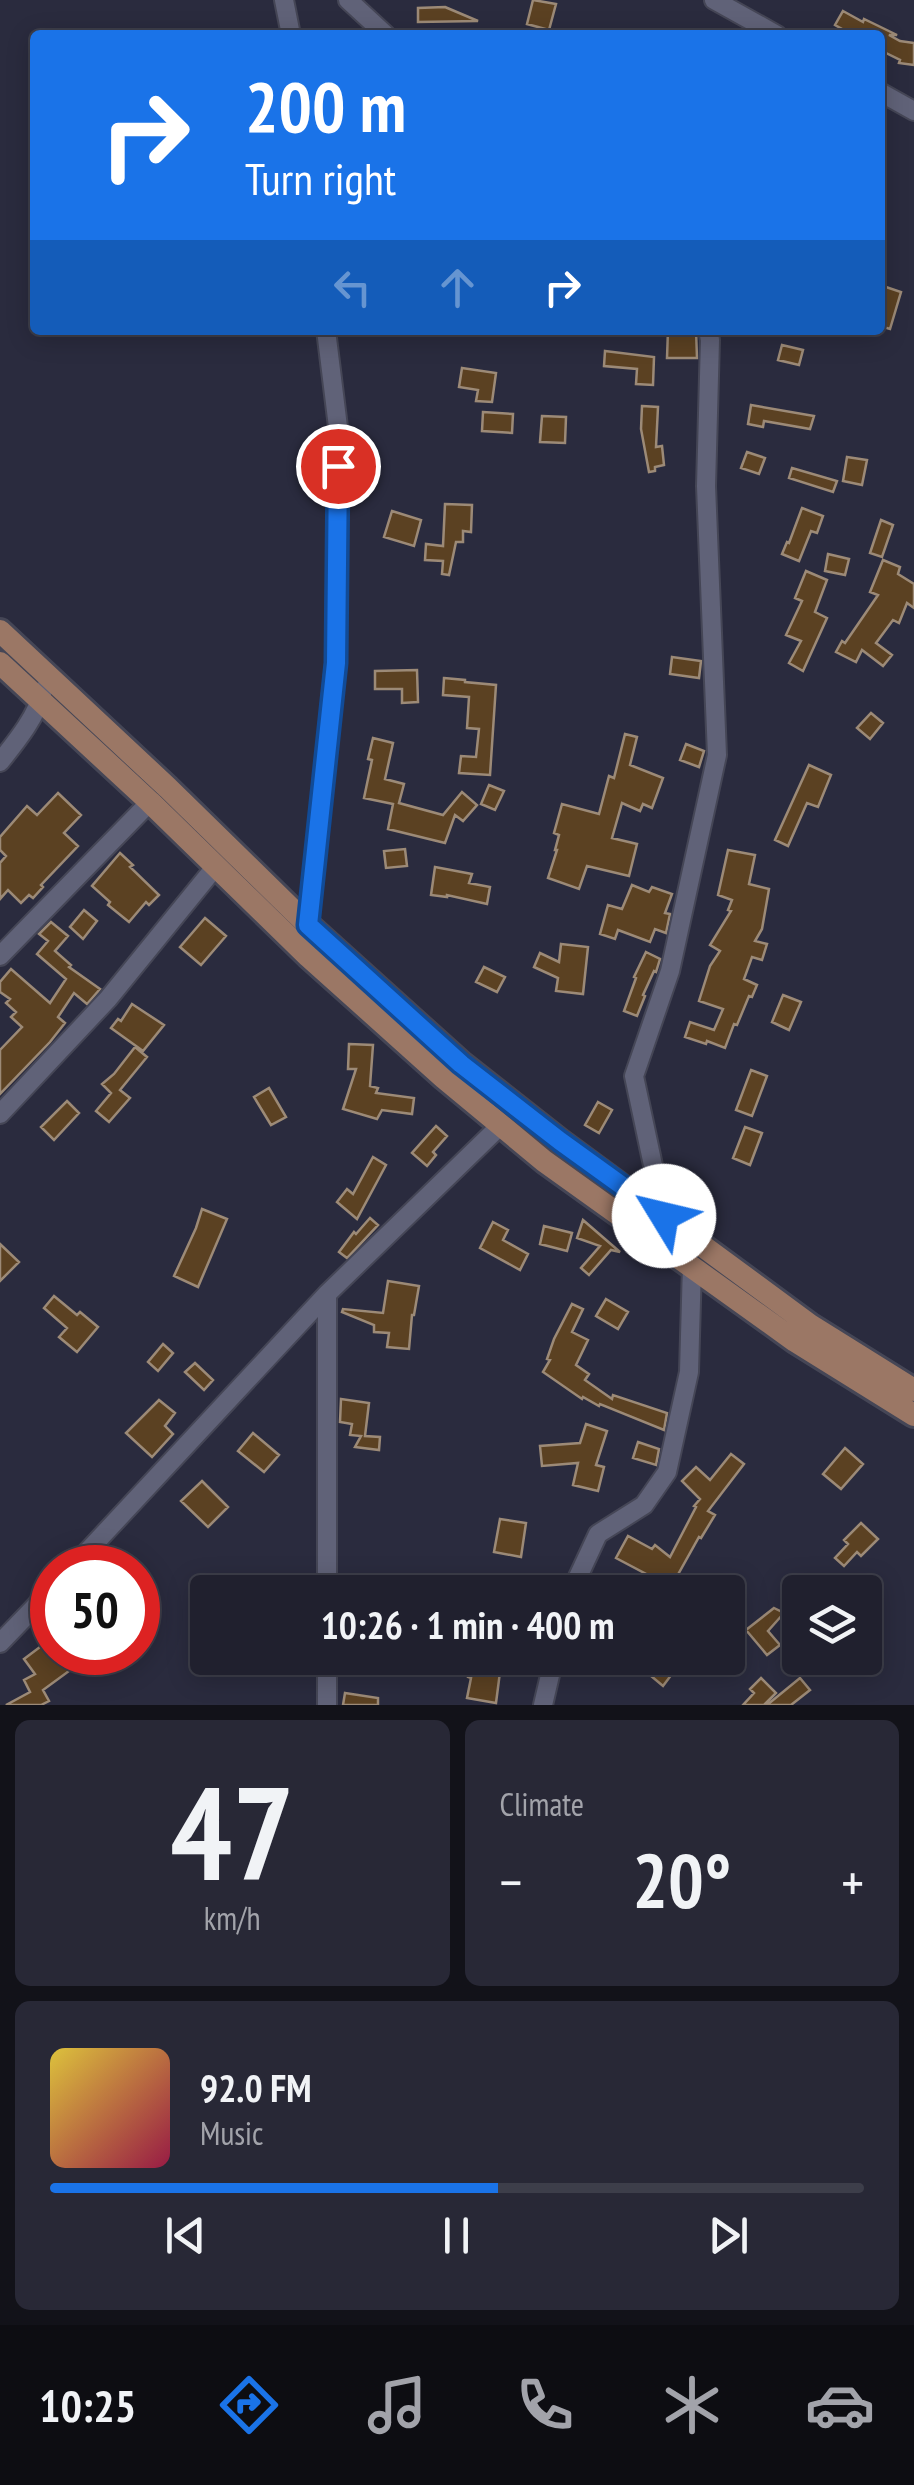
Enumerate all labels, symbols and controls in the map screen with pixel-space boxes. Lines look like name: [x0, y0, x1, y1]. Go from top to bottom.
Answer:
text: 200 m: [245, 61, 406, 151]
icon: right: [80, 70, 210, 200]
text: Turn right: [245, 149, 396, 207]
icon: left: [325, 260, 380, 315]
icon: ahead: [430, 260, 485, 315]
icon: right: [535, 260, 590, 315]
pin: [296, 424, 381, 509]
icon: arrive: [311, 439, 366, 494]
position arrow: [612, 1164, 716, 1268]
speed limit sign: 50: [30, 1545, 160, 1675]
map controls: [782, 1575, 882, 1675]
button: layers: [782, 1575, 882, 1675]
text: 10:26 · 1 min · 400 m: [321, 1600, 614, 1649]
text: 47: [170, 1748, 294, 1916]
text: Climate: [500, 1783, 584, 1825]
text: 20°: [632, 1832, 731, 1929]
text: −: [500, 1846, 522, 1917]
text: +: [841, 1846, 864, 1917]
text: km/h: [204, 1897, 261, 1939]
text: 92.0 FM: [200, 2063, 312, 2112]
text: Music: [200, 2112, 263, 2154]
icon: previous: [158, 2208, 213, 2263]
icon: pause: [429, 2208, 484, 2263]
icon: next: [701, 2208, 756, 2263]
icon: directions: [214, 2370, 284, 2440]
icon: music: [362, 2370, 432, 2440]
icon: phone: [510, 2370, 580, 2440]
icon: climate: [657, 2370, 727, 2440]
icon: car: [805, 2370, 875, 2440]
text: 10:25: [39, 2376, 136, 2434]

